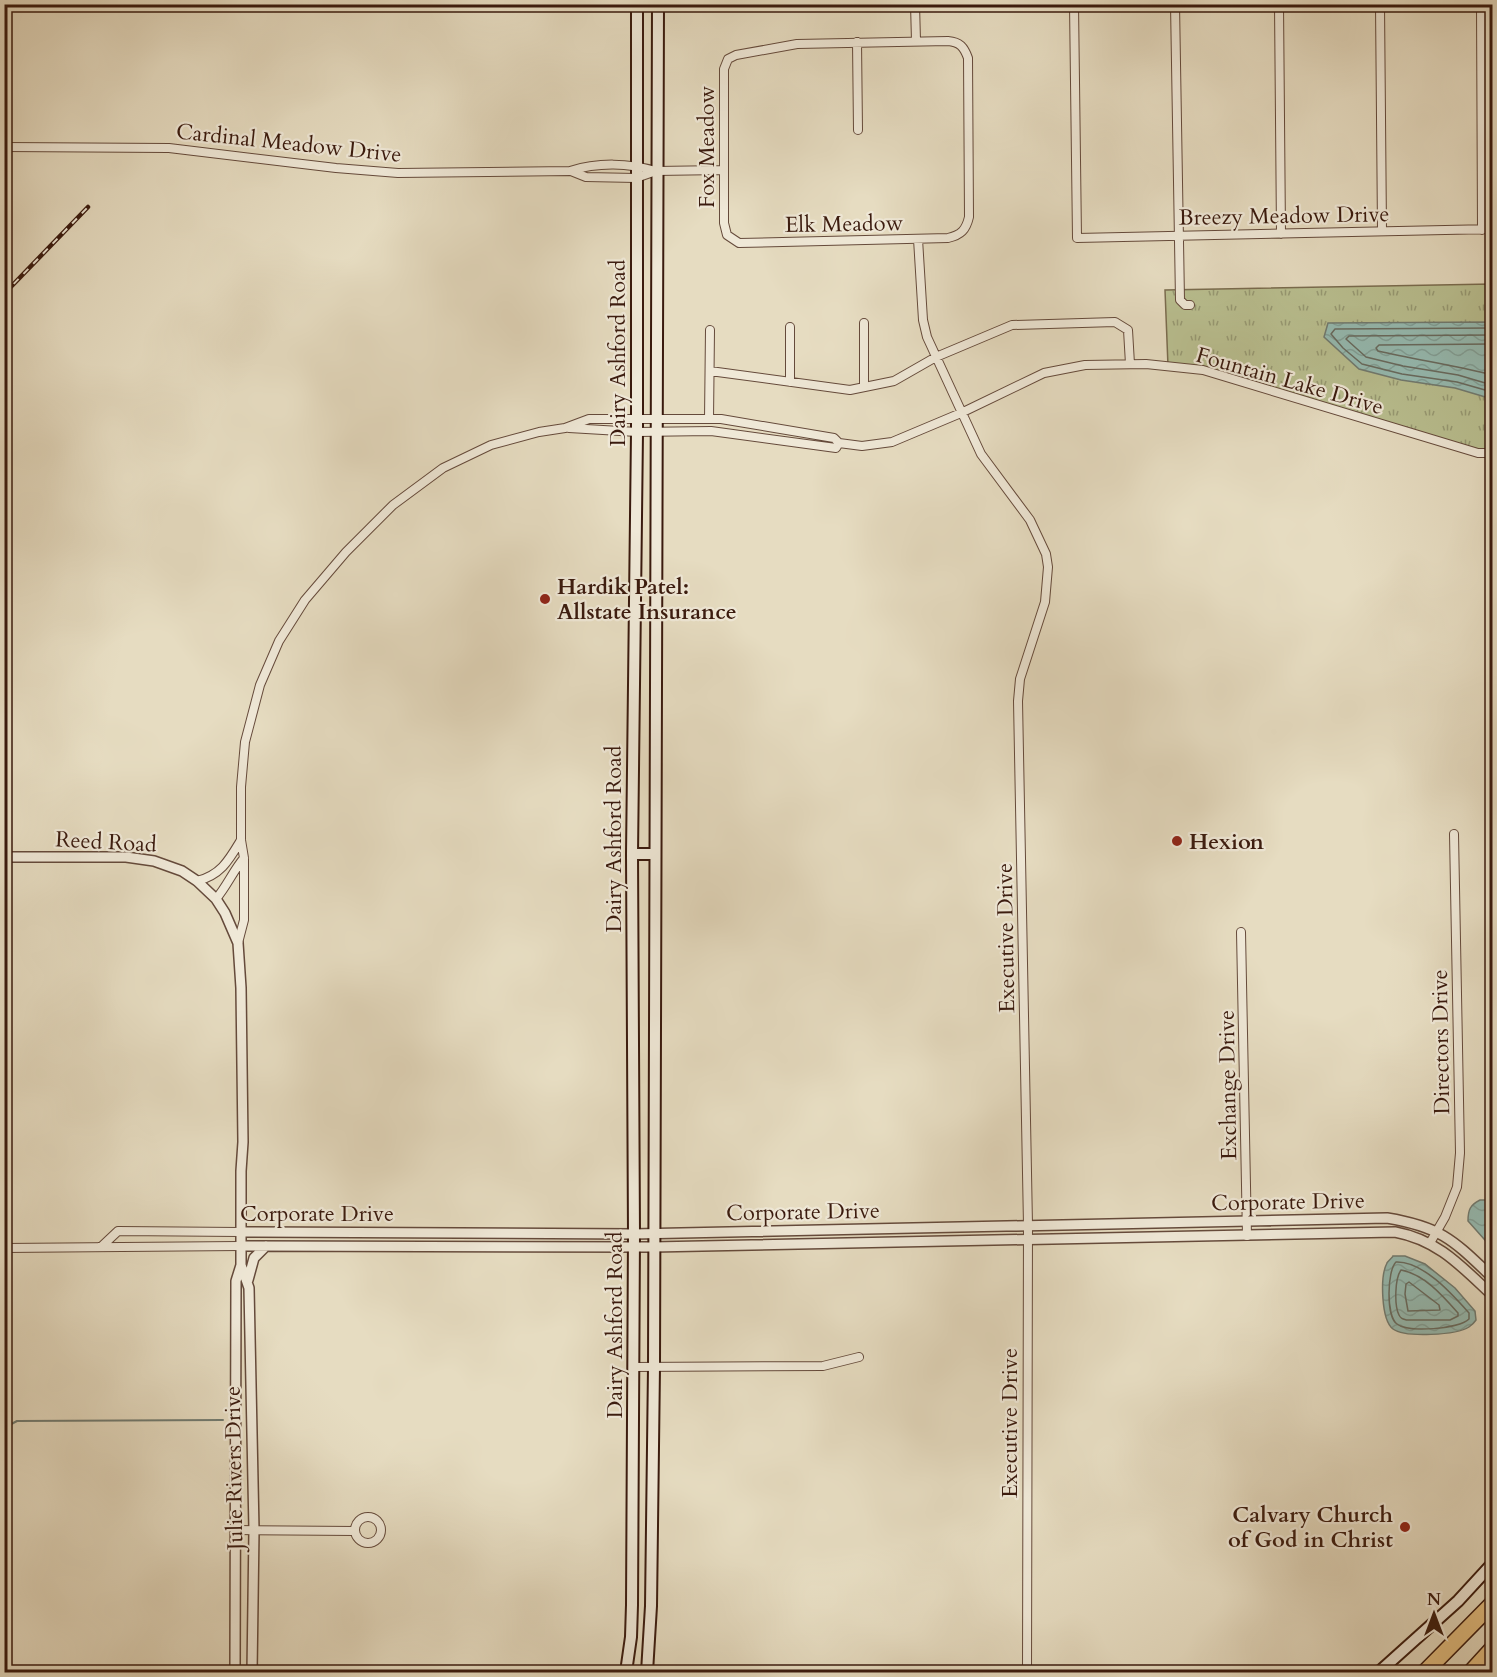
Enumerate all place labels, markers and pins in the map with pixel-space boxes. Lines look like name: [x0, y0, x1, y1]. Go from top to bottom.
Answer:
place label: Hardik Patel: Allstate Insurance: [557, 572, 737, 627]
marker: Hardik Patel: Allstate Insurance: [538, 592, 552, 606]
place label: Hexion: [1189, 827, 1264, 857]
marker: Hexion: [1170, 834, 1184, 848]
place label: Calvary Church of God in Christ: [1228, 1500, 1393, 1555]
marker: Calvary Church of God in Christ: [1398, 1520, 1412, 1534]

